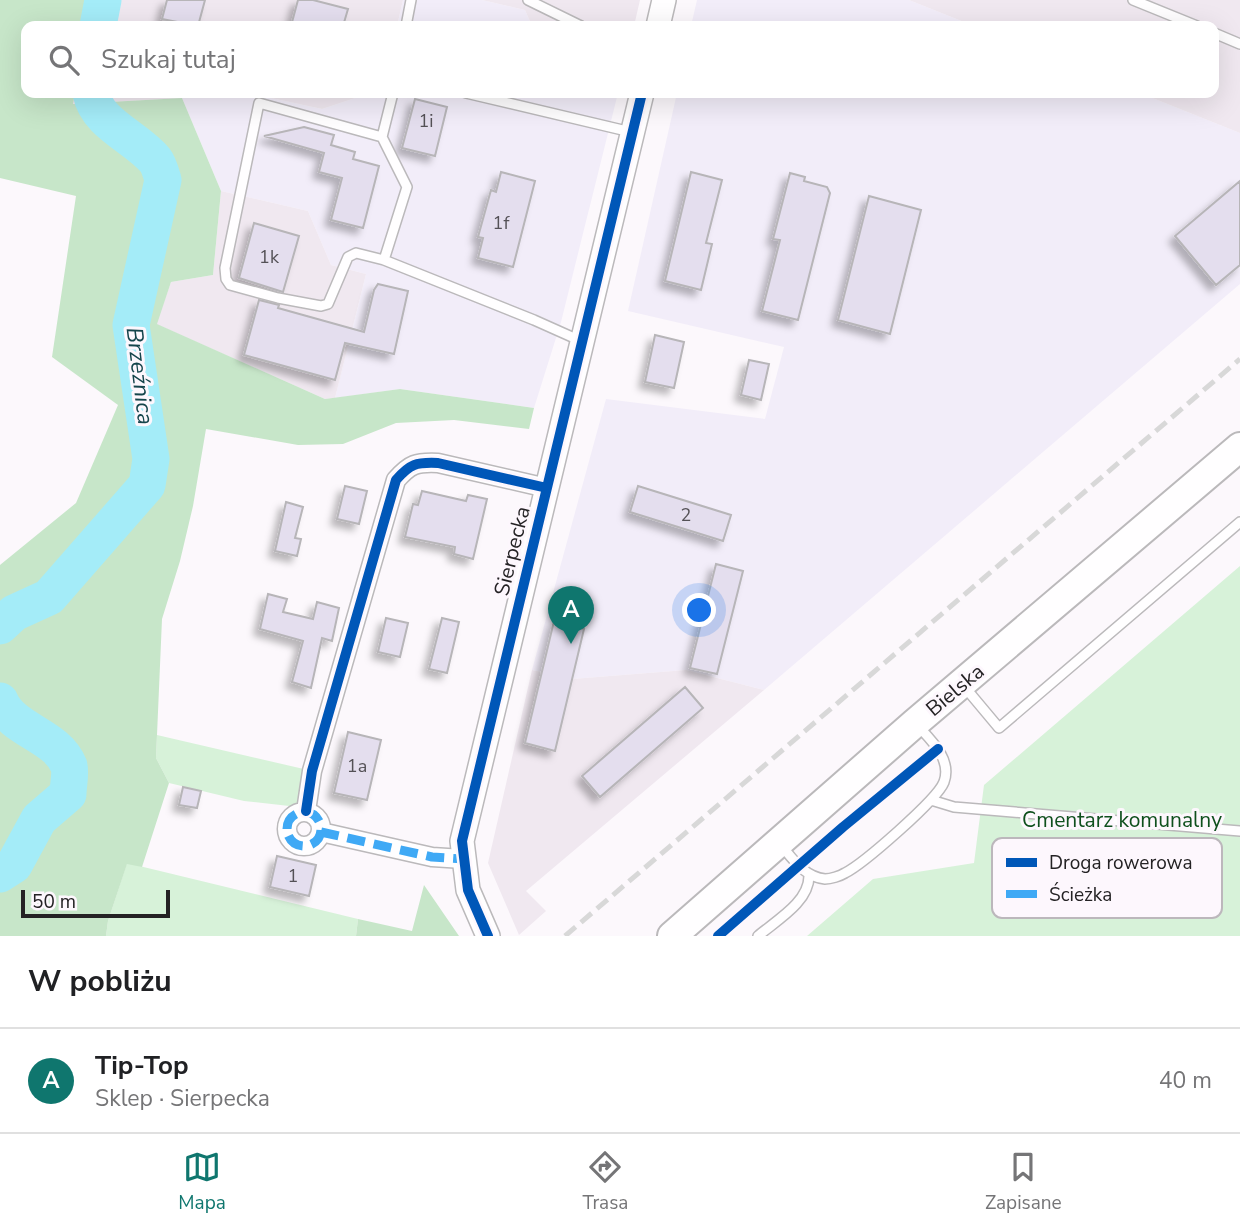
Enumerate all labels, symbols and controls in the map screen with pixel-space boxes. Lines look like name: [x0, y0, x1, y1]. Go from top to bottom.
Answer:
search box: [21, 21, 1219, 98]
icon: search: [45, 41, 83, 79]
text: Szukaj tutaj: [101, 42, 236, 77]
house number: 1i: [419, 109, 433, 133]
house number: 1f: [493, 211, 510, 235]
house number: 1k: [259, 245, 280, 269]
water label: Brzeźnica: [119, 325, 161, 427]
street label: Sierpecka: [487, 503, 537, 599]
house number: 2: [681, 503, 691, 527]
pin: A: [548, 586, 594, 644]
your location: [682, 593, 716, 627]
street label: Bielska: [920, 657, 990, 723]
house number: 1a: [347, 754, 367, 778]
park label: Cmentarz komunalny: [1022, 806, 1222, 834]
legend: [992, 838, 1222, 918]
text: Droga rowerowa: [1049, 850, 1192, 876]
house number: 1: [288, 864, 298, 888]
text: Ścieżka: [1049, 882, 1112, 908]
scale bar: [21, 887, 170, 919]
text: 50 m: [32, 889, 76, 915]
text: W pobliżu: [28, 961, 172, 1002]
text: Tip-Top: [95, 1048, 189, 1083]
text: A: [42, 1065, 60, 1096]
text: 40 m: [1159, 1065, 1212, 1096]
text: Sklep · Sierpecka: [95, 1083, 270, 1114]
tab: Mapa: [178, 1148, 226, 1216]
tab: Trasa: [582, 1148, 628, 1216]
tab: Zapisane: [985, 1148, 1062, 1216]

